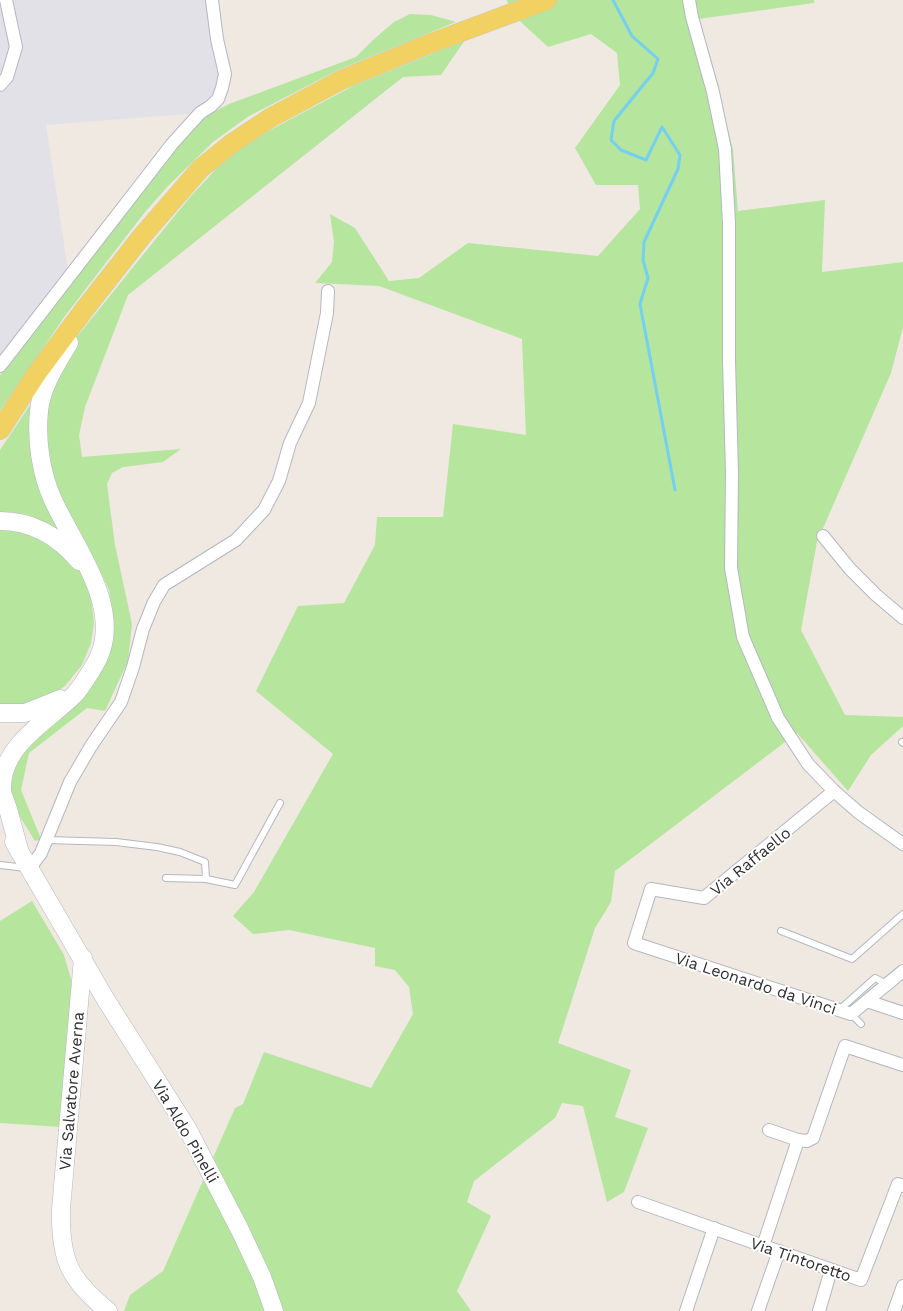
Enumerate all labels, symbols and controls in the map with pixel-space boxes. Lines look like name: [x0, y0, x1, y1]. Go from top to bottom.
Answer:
street label: Via Raffaello: [706, 823, 794, 900]
street label: Via Leonardo da Vinci: [673, 948, 839, 1019]
street label: Via Salvatore Averna: [55, 1011, 88, 1171]
street label: Via Aldo Pinelli: [148, 1076, 223, 1186]
street label: Via Tintoretto: [748, 1233, 854, 1286]

